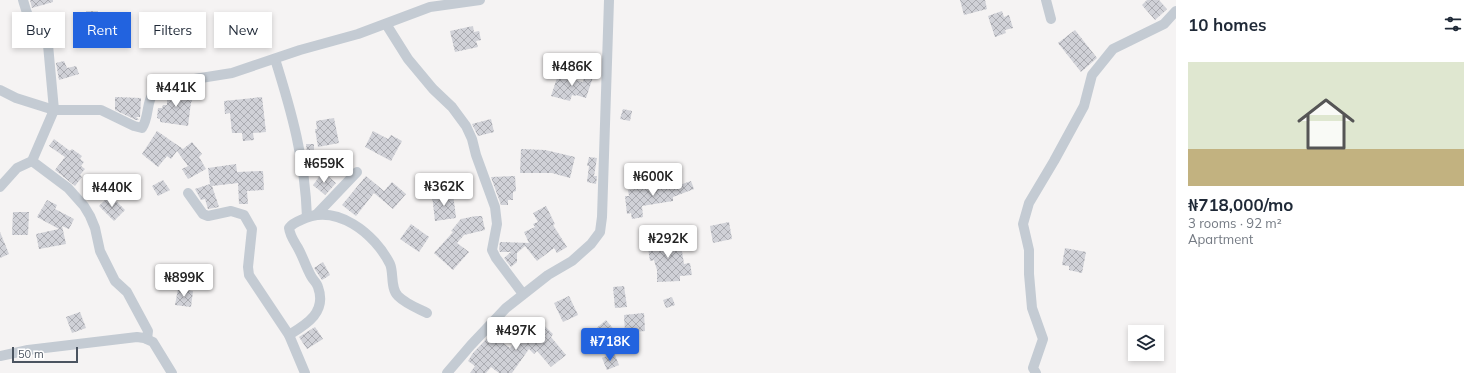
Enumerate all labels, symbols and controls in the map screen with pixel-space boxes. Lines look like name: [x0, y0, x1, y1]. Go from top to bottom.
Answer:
chip: Buy: [12, 12, 65, 48]
chip: Rent: [73, 12, 131, 48]
chip: Filters: [139, 12, 206, 48]
chip: New: [214, 12, 272, 48]
icon: filters: [1442, 13, 1464, 35]
text: 10 homes: [1188, 14, 1267, 35]
pin: ₦486K: [544, 53, 600, 87]
text: ₦486K: [552, 58, 592, 74]
pin: ₦441K: [148, 74, 204, 108]
text: ₦441K: [156, 79, 196, 95]
icon: home: [1290, 88, 1362, 160]
pin: ₦659K: [296, 150, 352, 184]
text: ₦659K: [304, 155, 344, 171]
pin: ₦600K: [625, 163, 681, 197]
text: ₦600K: [633, 168, 673, 184]
pin: ₦362K: [416, 173, 472, 207]
pin: ₦440K: [84, 174, 140, 208]
text: ₦362K: [424, 178, 464, 194]
text: ₦440K: [92, 179, 132, 195]
text: ₦718,000/mo: [1188, 194, 1293, 215]
text: 3 rooms · 92 m²: [1188, 215, 1282, 231]
pin: ₦292K: [640, 225, 696, 259]
text: ₦292K: [648, 230, 688, 246]
text: Apartment: [1188, 231, 1253, 247]
pin: ₦899K: [156, 264, 212, 298]
text: ₦899K: [164, 269, 204, 285]
pin: ₦497K: [488, 317, 544, 351]
text: ₦497K: [496, 322, 536, 338]
map controls: [1128, 325, 1164, 361]
button: layers: [1128, 325, 1164, 361]
pin: ₦718K: [582, 328, 638, 362]
text: ₦718K: [590, 333, 630, 349]
scale bar: [12, 345, 78, 364]
text: 50 m: [18, 347, 44, 361]

